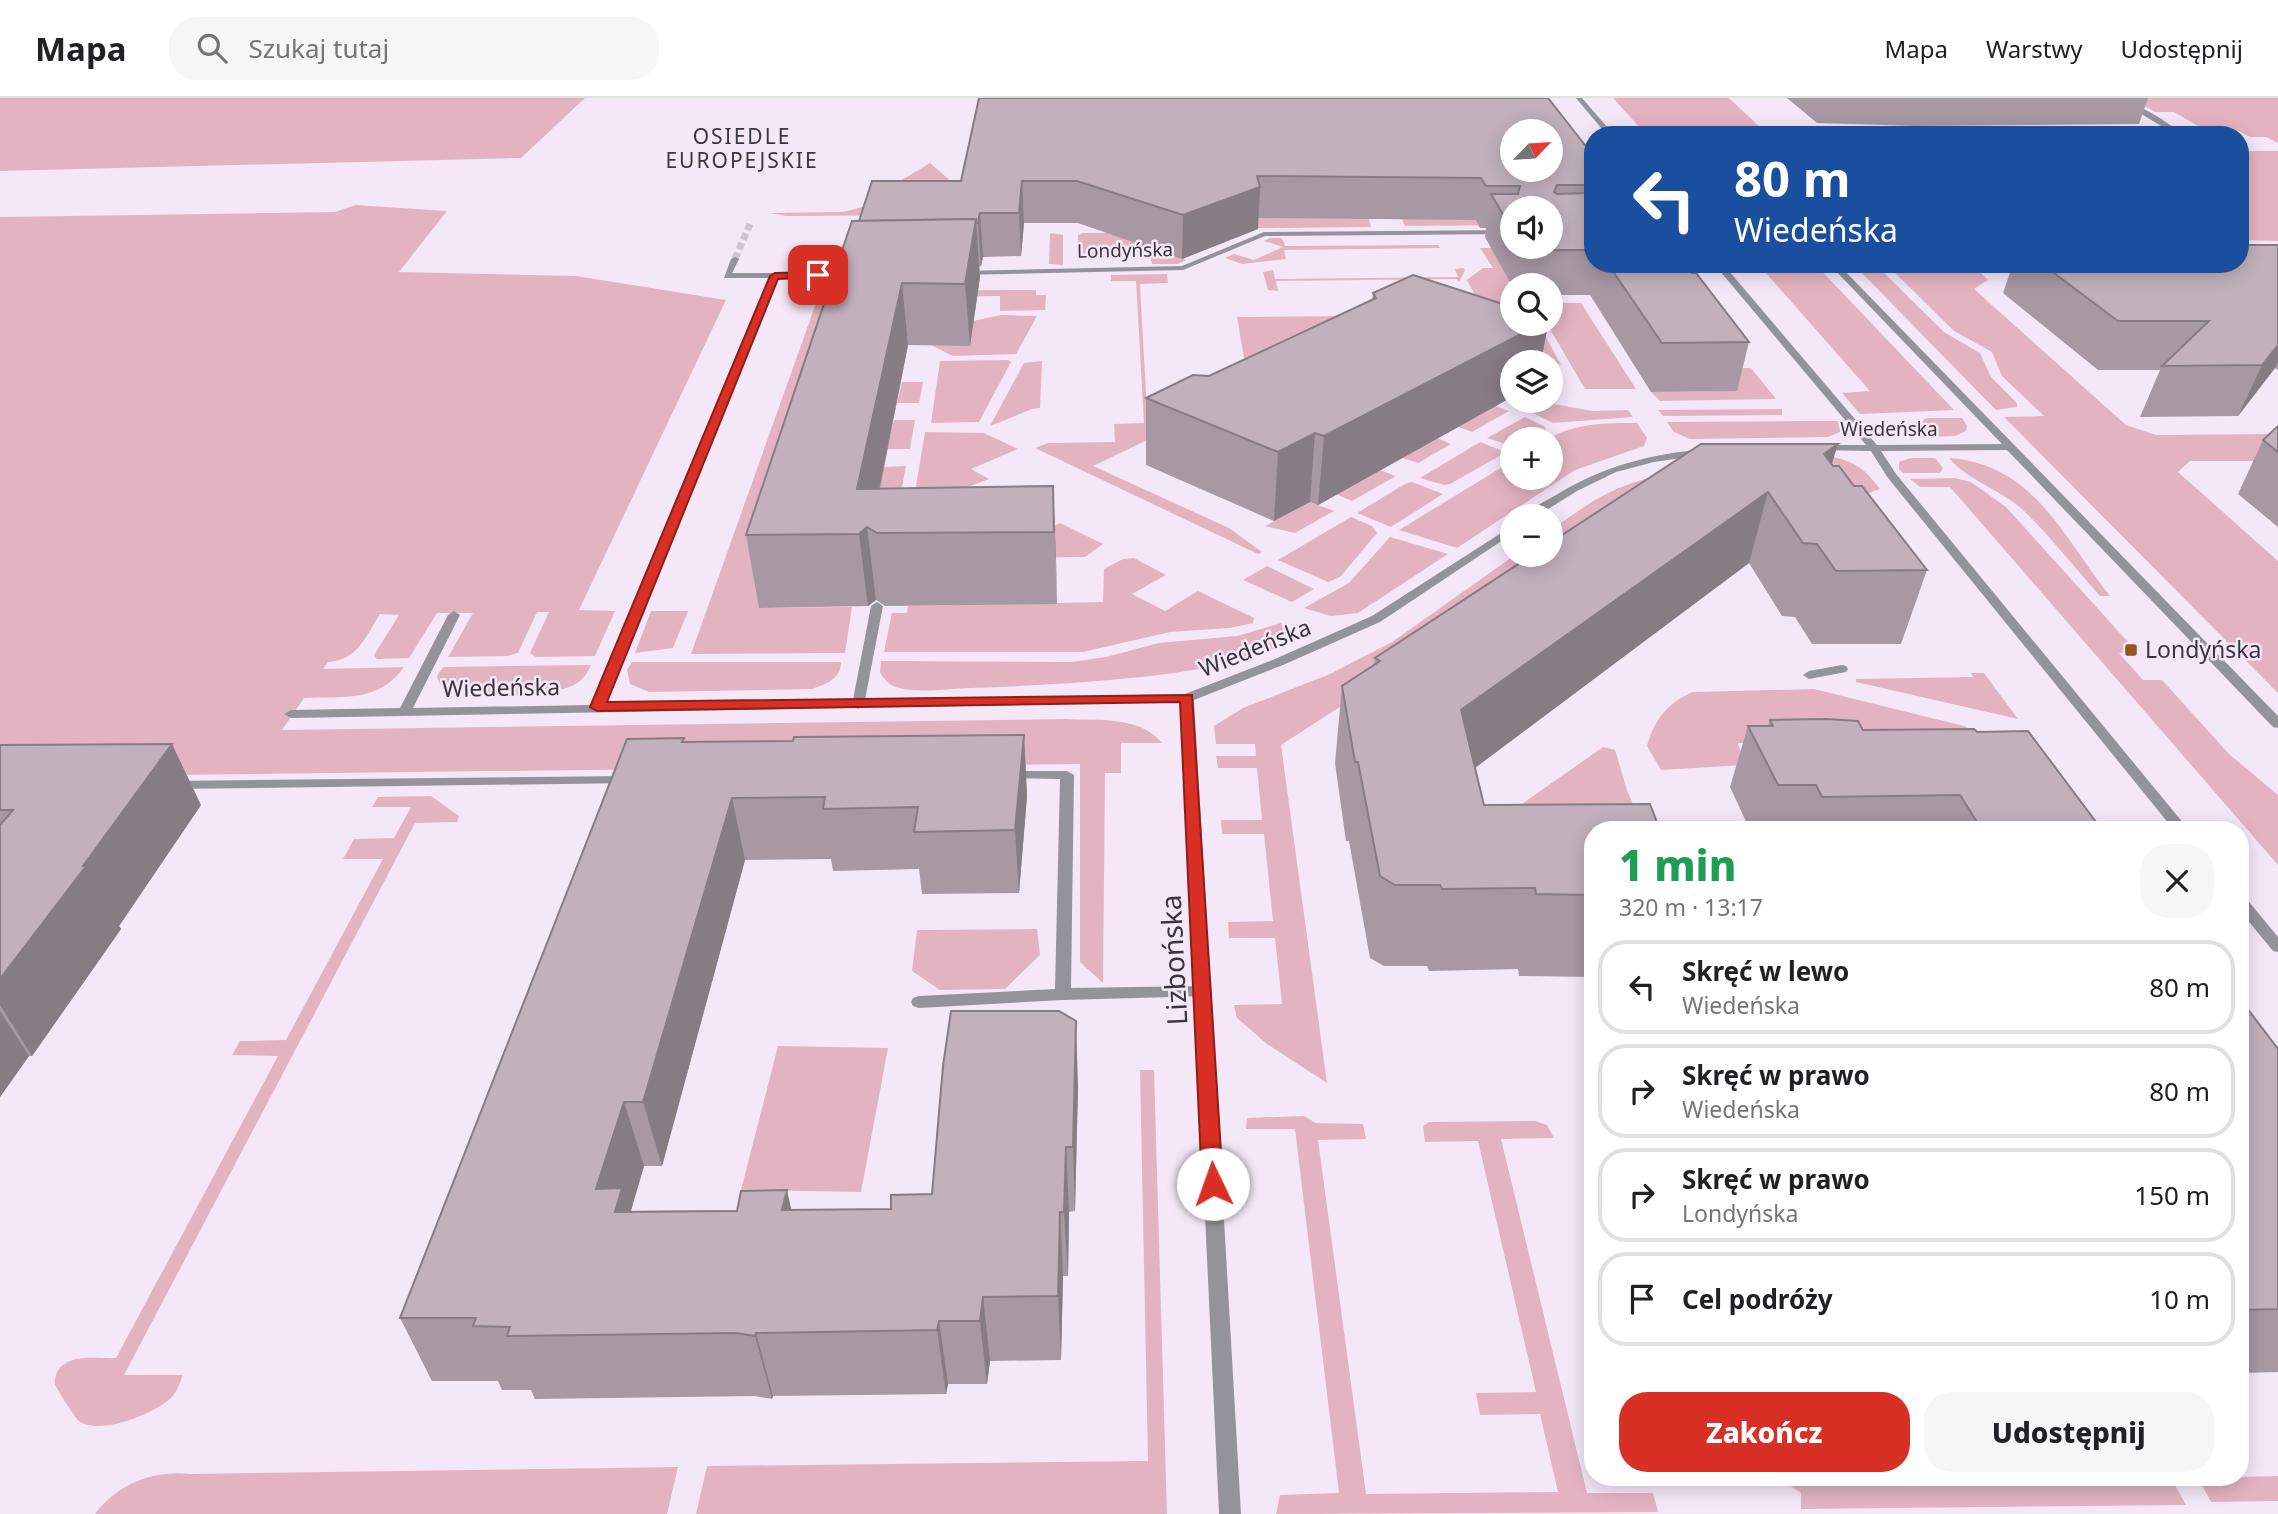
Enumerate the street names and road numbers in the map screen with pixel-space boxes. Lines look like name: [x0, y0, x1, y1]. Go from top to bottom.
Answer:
street label: Londyńska: [1077, 236, 1173, 264]
street label: Wiedeńska: [1840, 416, 1938, 442]
street label: Wiedeńska: [1194, 610, 1315, 684]
street label: Wiedeńska: [442, 670, 560, 704]
street label: Lizbońska: [1151, 894, 1195, 1026]

